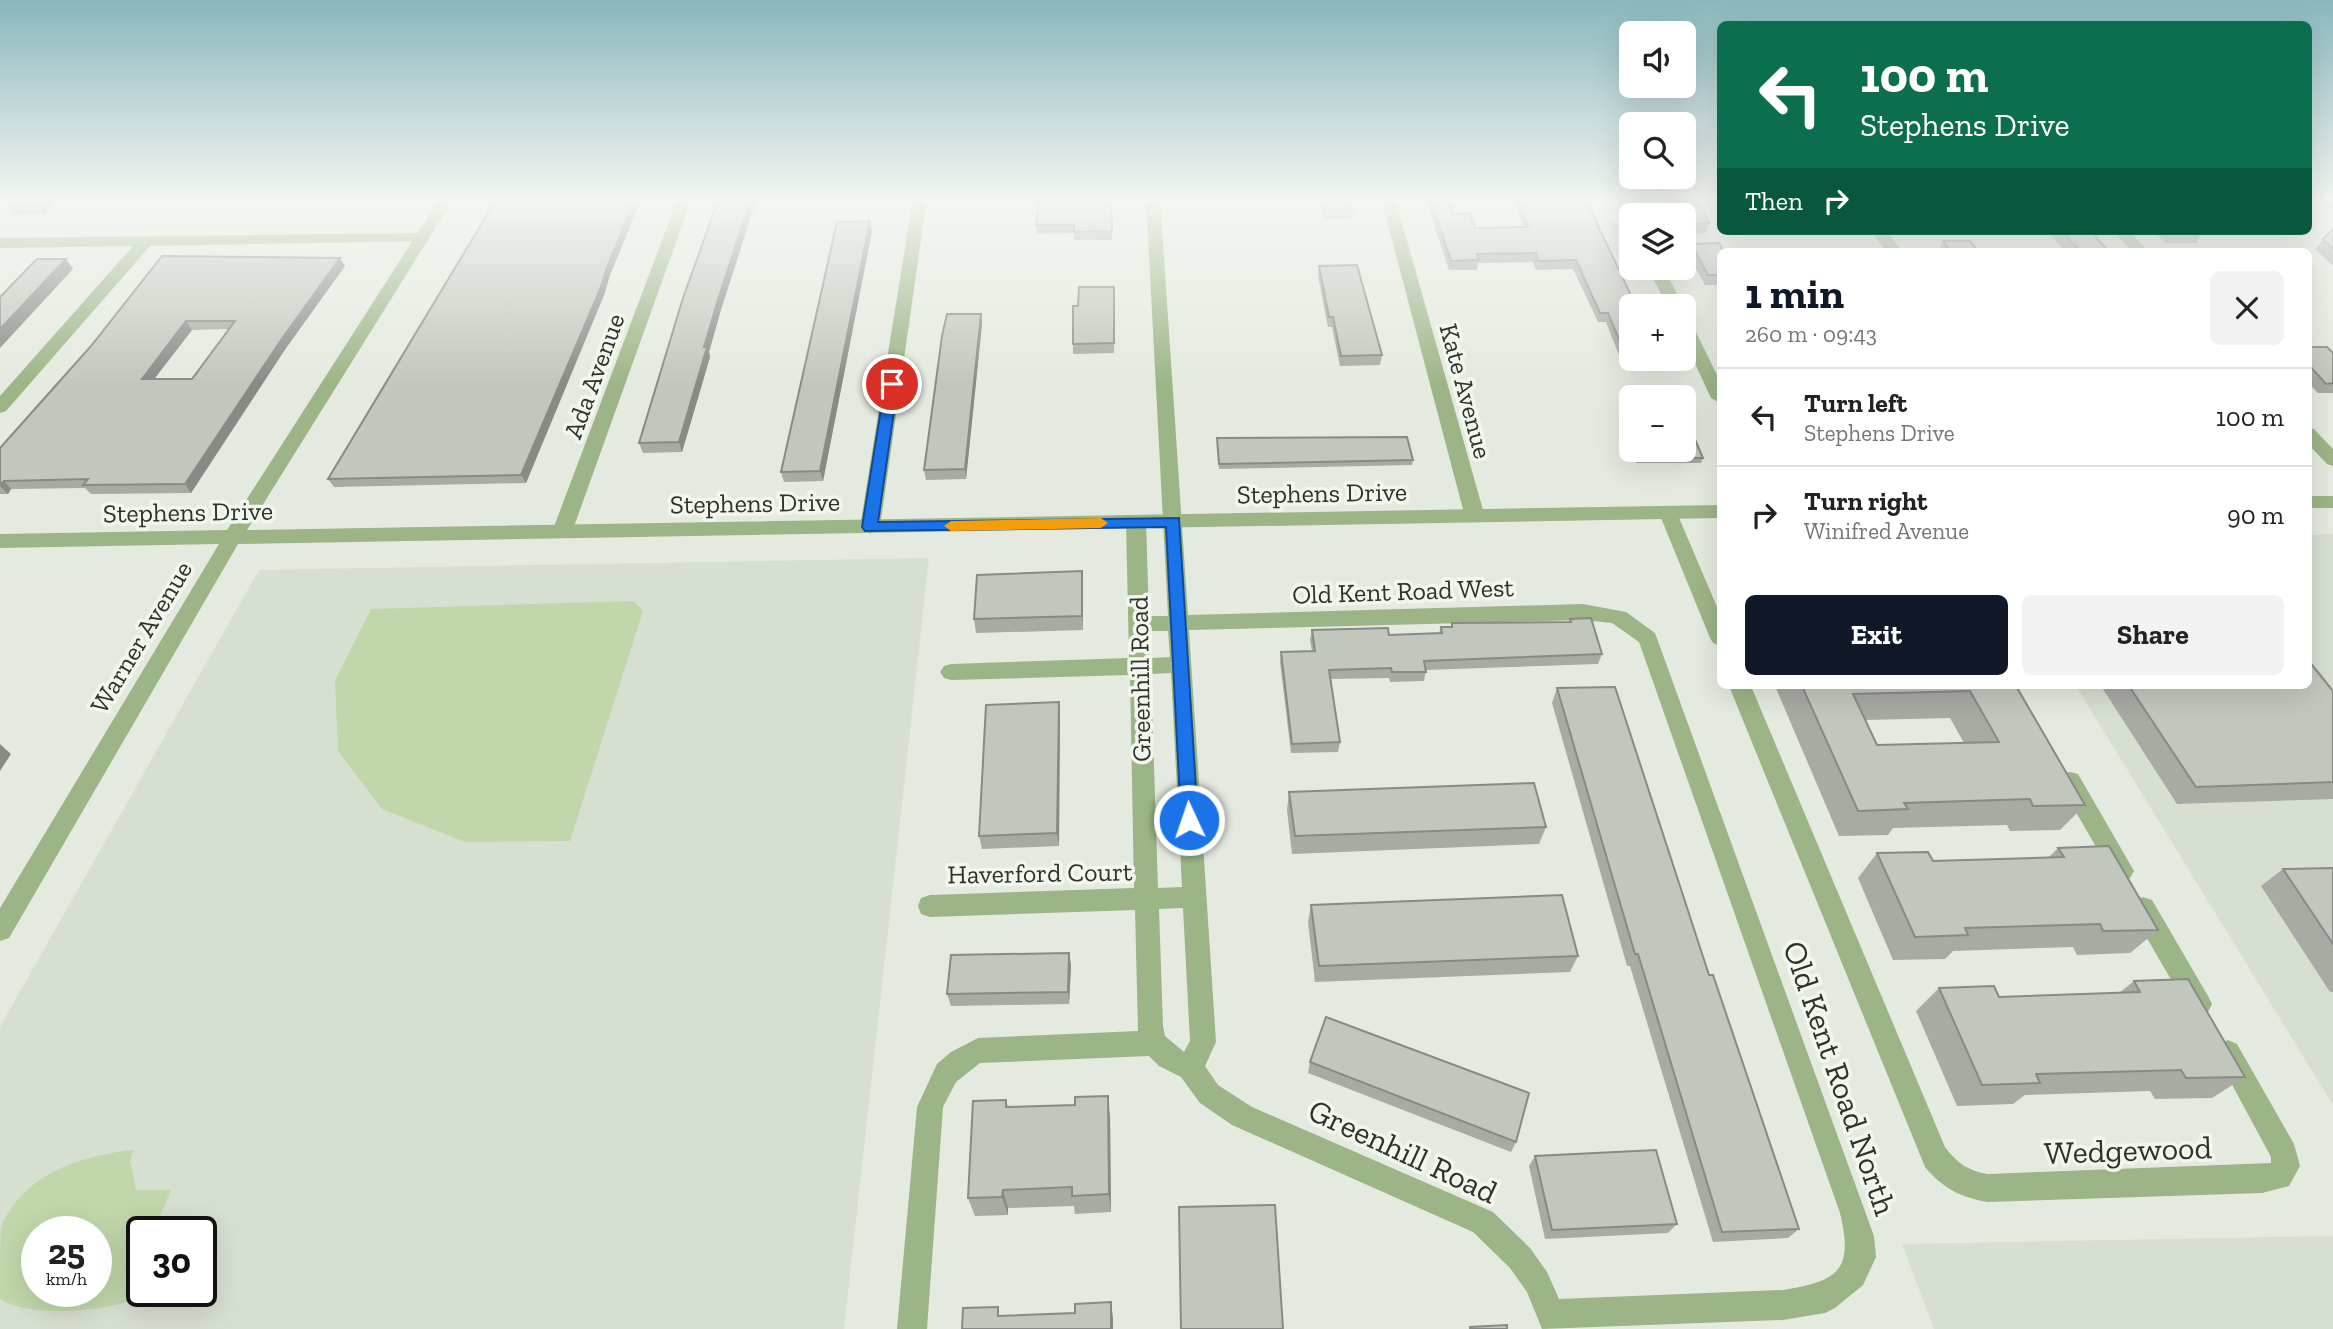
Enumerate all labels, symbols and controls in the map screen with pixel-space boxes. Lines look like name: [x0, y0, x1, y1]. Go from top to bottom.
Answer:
map controls: [1619, 21, 1696, 462]
button: sound: [1619, 21, 1696, 98]
text: 100 m: [1860, 46, 1988, 105]
icon: left: [1745, 49, 1836, 140]
text: Stephens Drive: [1860, 106, 2069, 144]
button: search: [1619, 112, 1696, 189]
icon: right: [1817, 182, 1855, 220]
text: Then: [1745, 185, 1803, 217]
button: layers: [1619, 203, 1696, 280]
text: 1 min: [1745, 268, 1844, 319]
button: close: [2210, 271, 2284, 345]
button: +: [1619, 294, 1696, 371]
street label: Ada Avenue: [557, 309, 631, 443]
street label: Kate Avenue: [1433, 320, 1499, 462]
text: 260 m · 09:43: [1745, 320, 1877, 348]
pin: [862, 354, 922, 414]
icon: arrive: [873, 365, 911, 403]
button: −: [1619, 385, 1696, 462]
text: Turn left: [1804, 387, 1907, 419]
icon: left: [1745, 398, 1783, 436]
text: 100 m: [2216, 401, 2284, 433]
text: Stephens Drive: [1804, 419, 1955, 447]
street label: Stephens Drive: [1237, 476, 1407, 510]
text: Turn right: [1804, 485, 1927, 517]
street label: Stephens Drive: [670, 486, 840, 520]
street label: Stephens Drive: [103, 495, 273, 529]
icon: right: [1745, 496, 1783, 534]
text: 90 m: [2227, 499, 2284, 531]
text: Winifred Avenue: [1804, 517, 1969, 545]
street label: Warner Avenue: [83, 555, 199, 719]
street label: Old Kent Road West: [1292, 571, 1515, 611]
button: Exit: [1745, 595, 2008, 675]
button: Share: [2022, 595, 2284, 675]
street label: Greenhill Road: [1123, 596, 1157, 762]
position arrow: [1152, 783, 1226, 857]
street label: Haverford Court: [947, 855, 1133, 891]
street label: Old Kent Road North: [1775, 936, 1905, 1220]
street label: Greenhill Road: [1303, 1091, 1504, 1211]
street label: Wedgewood: [2043, 1128, 2213, 1172]
speed limit sign: 30: [126, 1216, 217, 1307]
text: 25: [48, 1231, 85, 1273]
text: km/h: [46, 1268, 87, 1290]

